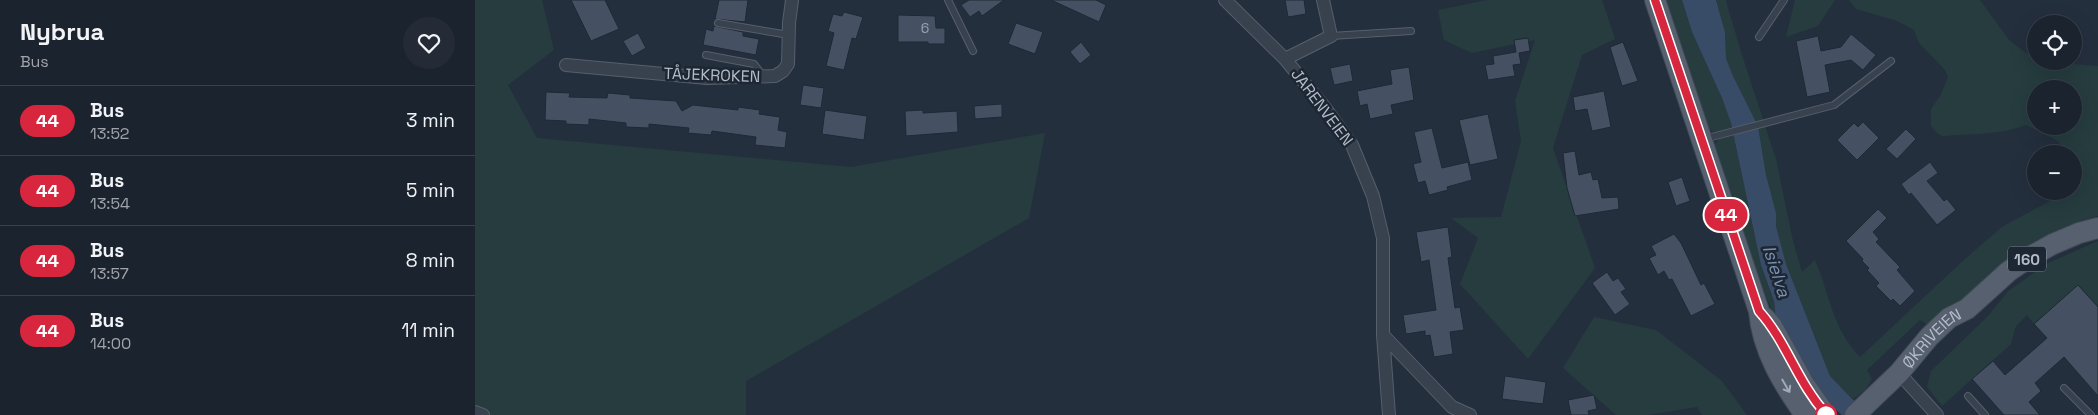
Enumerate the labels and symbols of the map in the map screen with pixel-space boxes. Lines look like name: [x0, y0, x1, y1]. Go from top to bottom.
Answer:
house number: 6: [921, 19, 929, 37]
street label: TÅJEKROKEN: [663, 63, 761, 87]
street label: JARENVEIEN: [1286, 64, 1358, 150]
line badge: 44: [1703, 199, 1749, 231]
water label: Isielva: [1758, 242, 1796, 300]
road number: 160: [2008, 246, 2046, 272]
street label: ØKRIVEIEN: [1897, 303, 1965, 372]
one-way arrow: [1782, 378, 1792, 393]
unlabelled marker: [1815, 404, 1837, 415]

